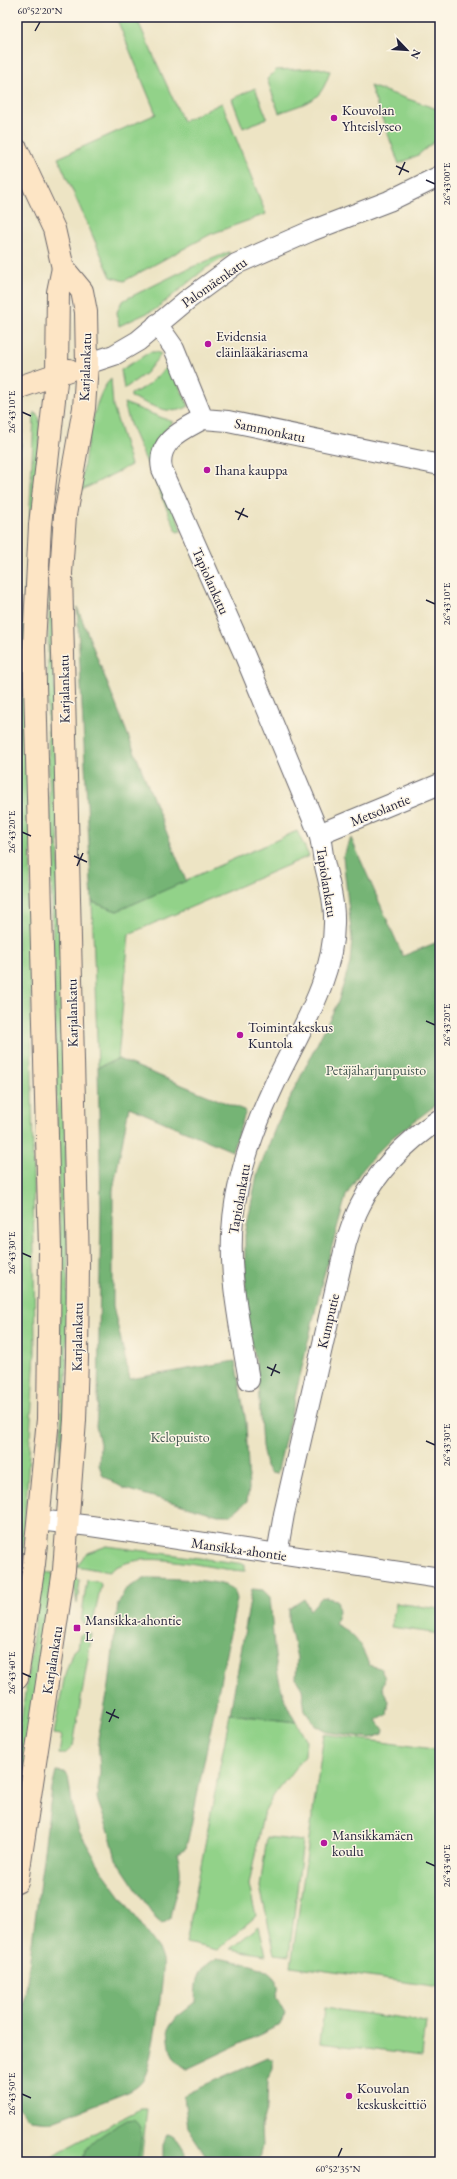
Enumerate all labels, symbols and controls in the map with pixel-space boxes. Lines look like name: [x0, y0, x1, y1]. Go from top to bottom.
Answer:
text: 60°52'20"N: [18, 4, 63, 17]
north arrow: [387, 30, 427, 70]
text: N: [408, 47, 424, 61]
place label: Kouvolan Yhteislyseo: [342, 101, 401, 135]
marker: Kouvolan Yhteislyseo: [329, 113, 339, 123]
text: 26°43'00"E: [440, 162, 453, 205]
street label: Palomäenkatu: [178, 252, 251, 311]
place label: Evidensia eläinlääkäriasema: [216, 327, 308, 361]
street label: Karjalankatu: [75, 332, 95, 402]
marker: Evidensia eläinlääkäriasema: [203, 339, 213, 349]
text: 26°43'10"E: [5, 390, 18, 433]
street label: Sammonkatu: [233, 414, 308, 446]
place label: Ihana kauppa: [215, 461, 288, 479]
marker: Ihana kauppa: [202, 465, 212, 475]
street label: Tapiolankatu: [188, 545, 234, 618]
text: 26°43'10"E: [440, 582, 453, 625]
street label: Karjalankatu: [54, 654, 74, 724]
street label: Metsolantie: [347, 790, 413, 830]
text: 26°43'20"E: [5, 810, 18, 853]
street label: Tapiolankatu: [313, 845, 342, 919]
street label: Karjalankatu: [62, 978, 82, 1048]
text: 26°43'20"E: [440, 1003, 453, 1046]
place label: Toimintakeskus Kuntola: [248, 1018, 333, 1052]
marker: Toimintakeskus Kuntola: [235, 1030, 245, 1040]
park label: Petäjäharjunpuisto: [326, 1061, 426, 1079]
street label: Tapiolankatu: [224, 1162, 254, 1236]
text: 26°43'30"E: [5, 1231, 18, 1274]
street label: Kumputie: [313, 1291, 343, 1350]
street label: Karjalankatu: [67, 1302, 87, 1372]
text: 26°43'30"E: [440, 1423, 453, 1466]
park label: Kelopuisto: [150, 1428, 210, 1446]
street label: Mansikka-ahontie: [190, 1533, 288, 1565]
place label: Mansikka-ahontie L: [85, 1611, 182, 1645]
marker: Mansikka-ahontie L: [72, 1623, 82, 1633]
street label: Karjalankatu: [38, 1624, 66, 1695]
text: 26°43'40"E: [5, 1651, 18, 1694]
place label: Mansikkamäen koulu: [332, 1826, 414, 1860]
marker: Mansikkamäen koulu: [319, 1838, 329, 1848]
text: 26°43'40"E: [440, 1844, 453, 1887]
text: 26°43'50"E: [5, 2072, 18, 2115]
place label: Kouvolan keskuskeittiö: [357, 2079, 427, 2113]
marker: Kouvolan keskuskeittiö: [344, 2091, 354, 2101]
text: 60°52'35"N: [316, 2162, 361, 2175]

